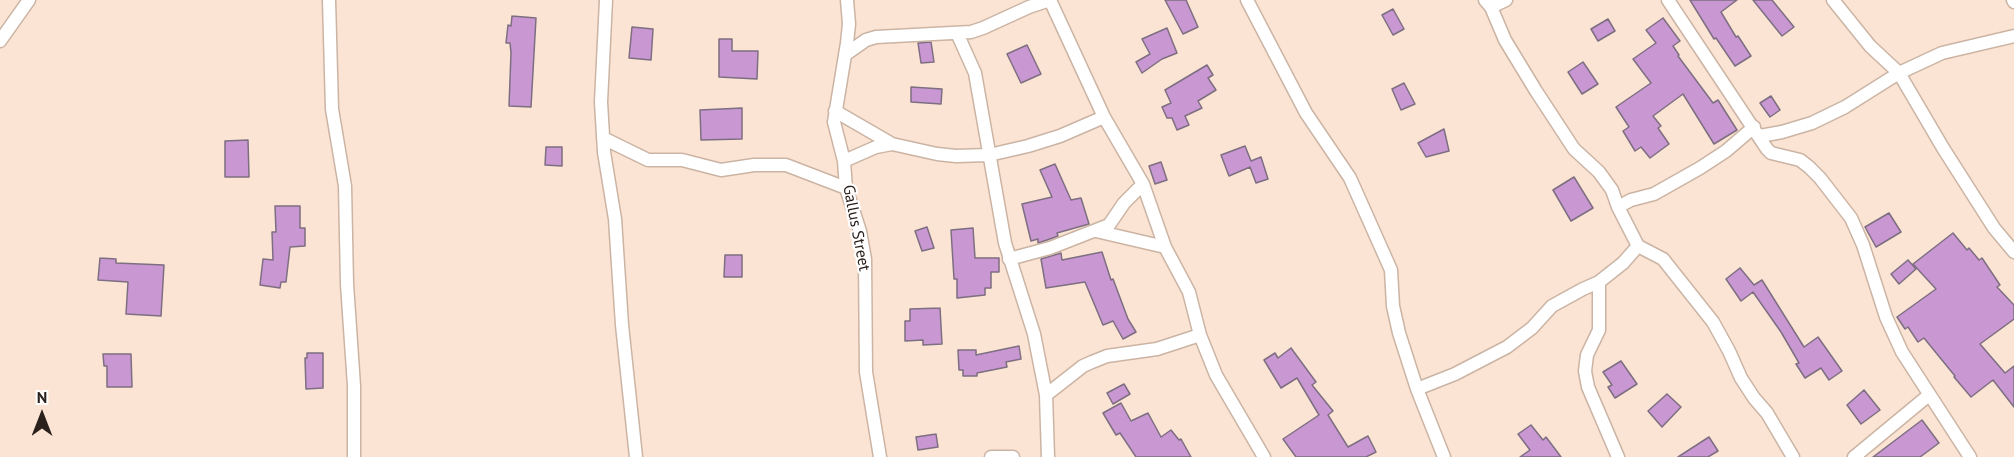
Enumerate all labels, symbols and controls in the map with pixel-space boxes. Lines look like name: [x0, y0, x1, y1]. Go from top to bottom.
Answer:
street label: Gallus Street: [838, 183, 874, 273]
north arrow: [12, 385, 72, 445]
text: N: [37, 387, 47, 407]

